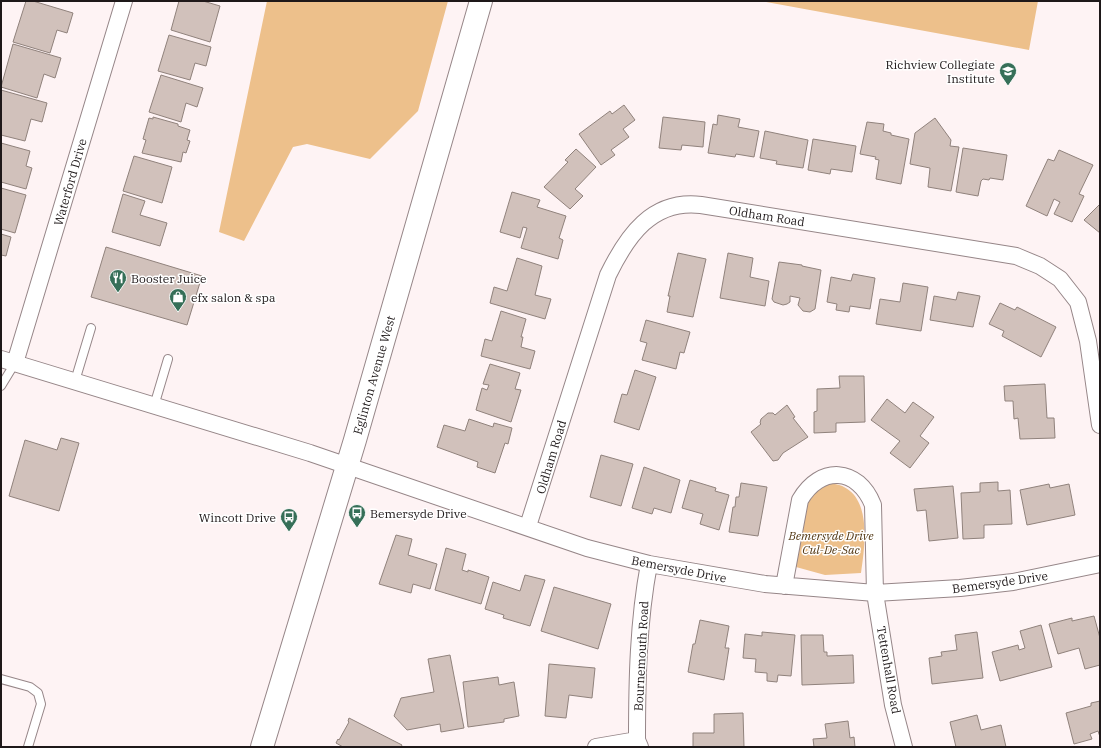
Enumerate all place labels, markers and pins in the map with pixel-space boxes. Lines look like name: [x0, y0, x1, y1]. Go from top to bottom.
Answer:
place label: Richview Collegiate Institute: [885, 57, 995, 86]
school or university icon: Richview Collegiate Institute: [998, 61, 1018, 86]
restaurant icon: Booster Juice: [108, 268, 128, 293]
place label: Booster Juice: [131, 271, 206, 286]
shop icon: efx salon & spa: [168, 287, 188, 312]
place label: efx salon & spa: [191, 290, 276, 305]
bus stop icon: Bemersyde Drive: [347, 503, 367, 528]
place label: Bemersyde Drive: [370, 506, 467, 521]
bus stop icon: Wincott Drive: [279, 507, 299, 532]
place label: Wincott Drive: [199, 510, 276, 525]

